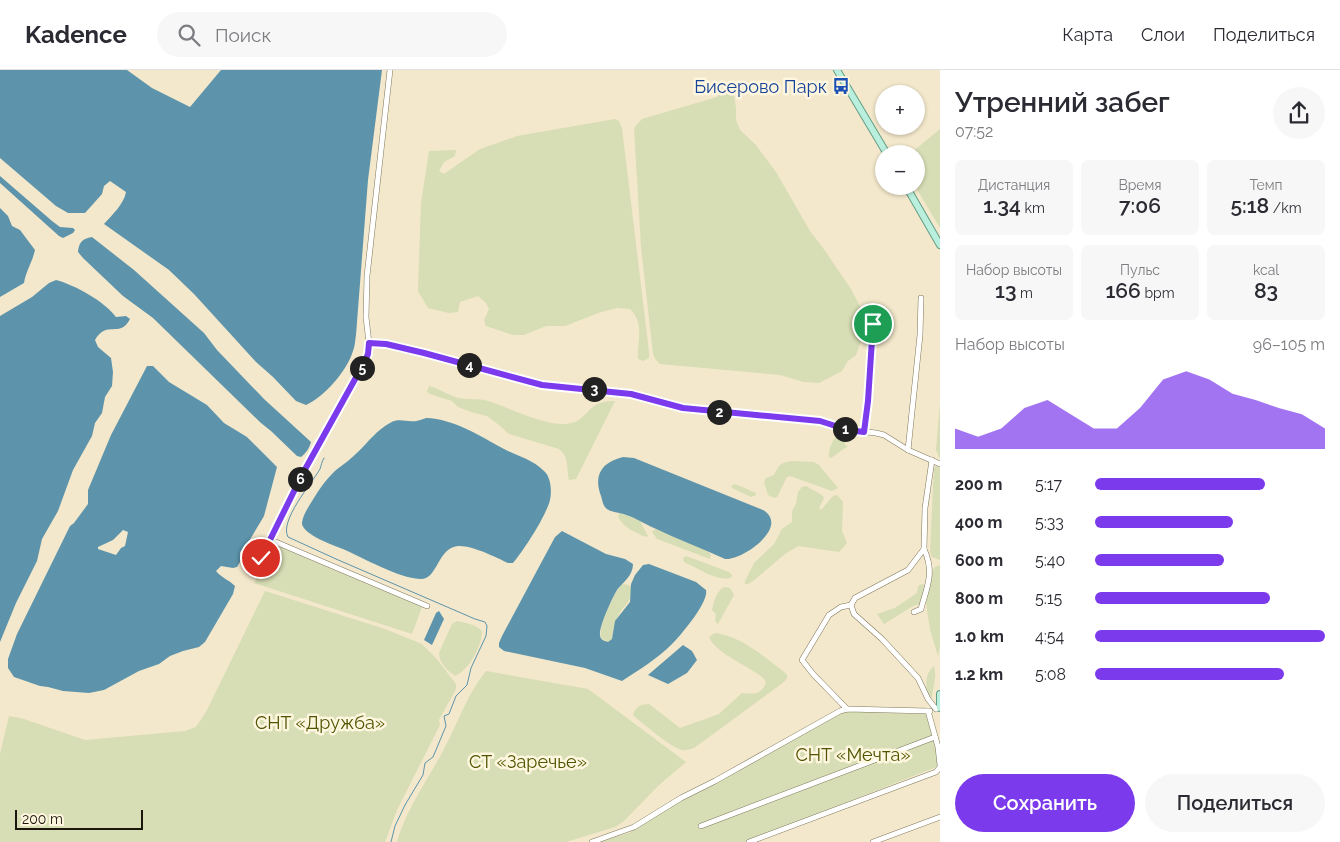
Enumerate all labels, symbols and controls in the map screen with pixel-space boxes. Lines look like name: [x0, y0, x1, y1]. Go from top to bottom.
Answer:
search box: [157, 12, 507, 57]
text: Kadence: [25, 20, 127, 49]
icon: search: [175, 21, 203, 49]
text: Поиск: [215, 24, 271, 46]
text: Карта: [1062, 24, 1113, 45]
text: Слои: [1141, 24, 1185, 45]
text: Поделиться: [1213, 24, 1315, 45]
place label: Бисерово Парк: [694, 76, 827, 97]
bus stop icon: Бисерово Парк: [831, 76, 851, 96]
map controls: [875, 85, 925, 195]
button: +: [875, 85, 925, 135]
text: Утренний забег: [955, 86, 1170, 119]
button: share: [1273, 87, 1325, 139]
text: 07:52: [955, 122, 993, 141]
button: −: [875, 145, 925, 195]
text: Дистанция: [978, 177, 1050, 193]
text: Время: [1118, 177, 1162, 193]
text: Темп: [1250, 177, 1282, 193]
text: 1.34: [983, 193, 1021, 218]
text: 7:06: [1119, 193, 1161, 218]
text: 5:18: [1230, 193, 1269, 218]
text: km: [1021, 200, 1045, 216]
text: /km: [1269, 200, 1302, 216]
text: Набор высоты: [966, 262, 1062, 278]
text: Пульс: [1120, 262, 1160, 278]
text: kcal: [1253, 262, 1279, 278]
text: 13: [995, 278, 1016, 303]
text: 166: [1105, 278, 1141, 303]
text: 83: [1254, 278, 1278, 303]
text: m: [1016, 285, 1033, 301]
text: bpm: [1141, 285, 1175, 301]
pin: [852, 303, 894, 345]
icon: arrive: [859, 310, 887, 338]
text: Набор высоты: [955, 335, 1065, 354]
text: 96–105 m: [1253, 335, 1325, 354]
pin: 4: [456, 352, 482, 378]
pin: 5: [350, 356, 374, 380]
text: 4: [466, 357, 474, 373]
text: 5: [359, 360, 366, 376]
pin: 3: [582, 376, 606, 402]
text: 3: [591, 381, 598, 397]
pin: 2: [706, 400, 732, 424]
text: 2: [716, 404, 723, 420]
pin: 1: [832, 416, 858, 442]
text: 1: [842, 421, 849, 437]
pin: 6: [288, 466, 312, 492]
text: 6: [296, 471, 305, 487]
text: 200 m: [955, 475, 1002, 494]
text: 5:17: [1035, 475, 1062, 494]
text: 400 m: [955, 513, 1003, 532]
text: 5:33: [1035, 513, 1064, 532]
pin: [240, 537, 282, 579]
icon: check: [247, 544, 275, 572]
text: 600 m: [955, 551, 1003, 570]
text: 5:40: [1035, 551, 1065, 570]
text: 800 m: [955, 589, 1003, 608]
text: 5:15: [1035, 589, 1062, 608]
text: 1.0 km: [955, 627, 1004, 646]
text: 4:54: [1035, 627, 1064, 646]
text: 1.2 km: [955, 665, 1003, 684]
text: 5:08: [1035, 665, 1066, 684]
park label: СНТ «Дружба»: [255, 712, 385, 733]
park label: СНТ «Мечта»: [795, 744, 911, 765]
park label: СТ «Заречье»: [469, 751, 587, 772]
button: Сохранить: [955, 774, 1135, 832]
button: Поделиться: [1145, 774, 1325, 832]
scale bar: [15, 807, 142, 830]
text: 200 m: [22, 811, 63, 827]

